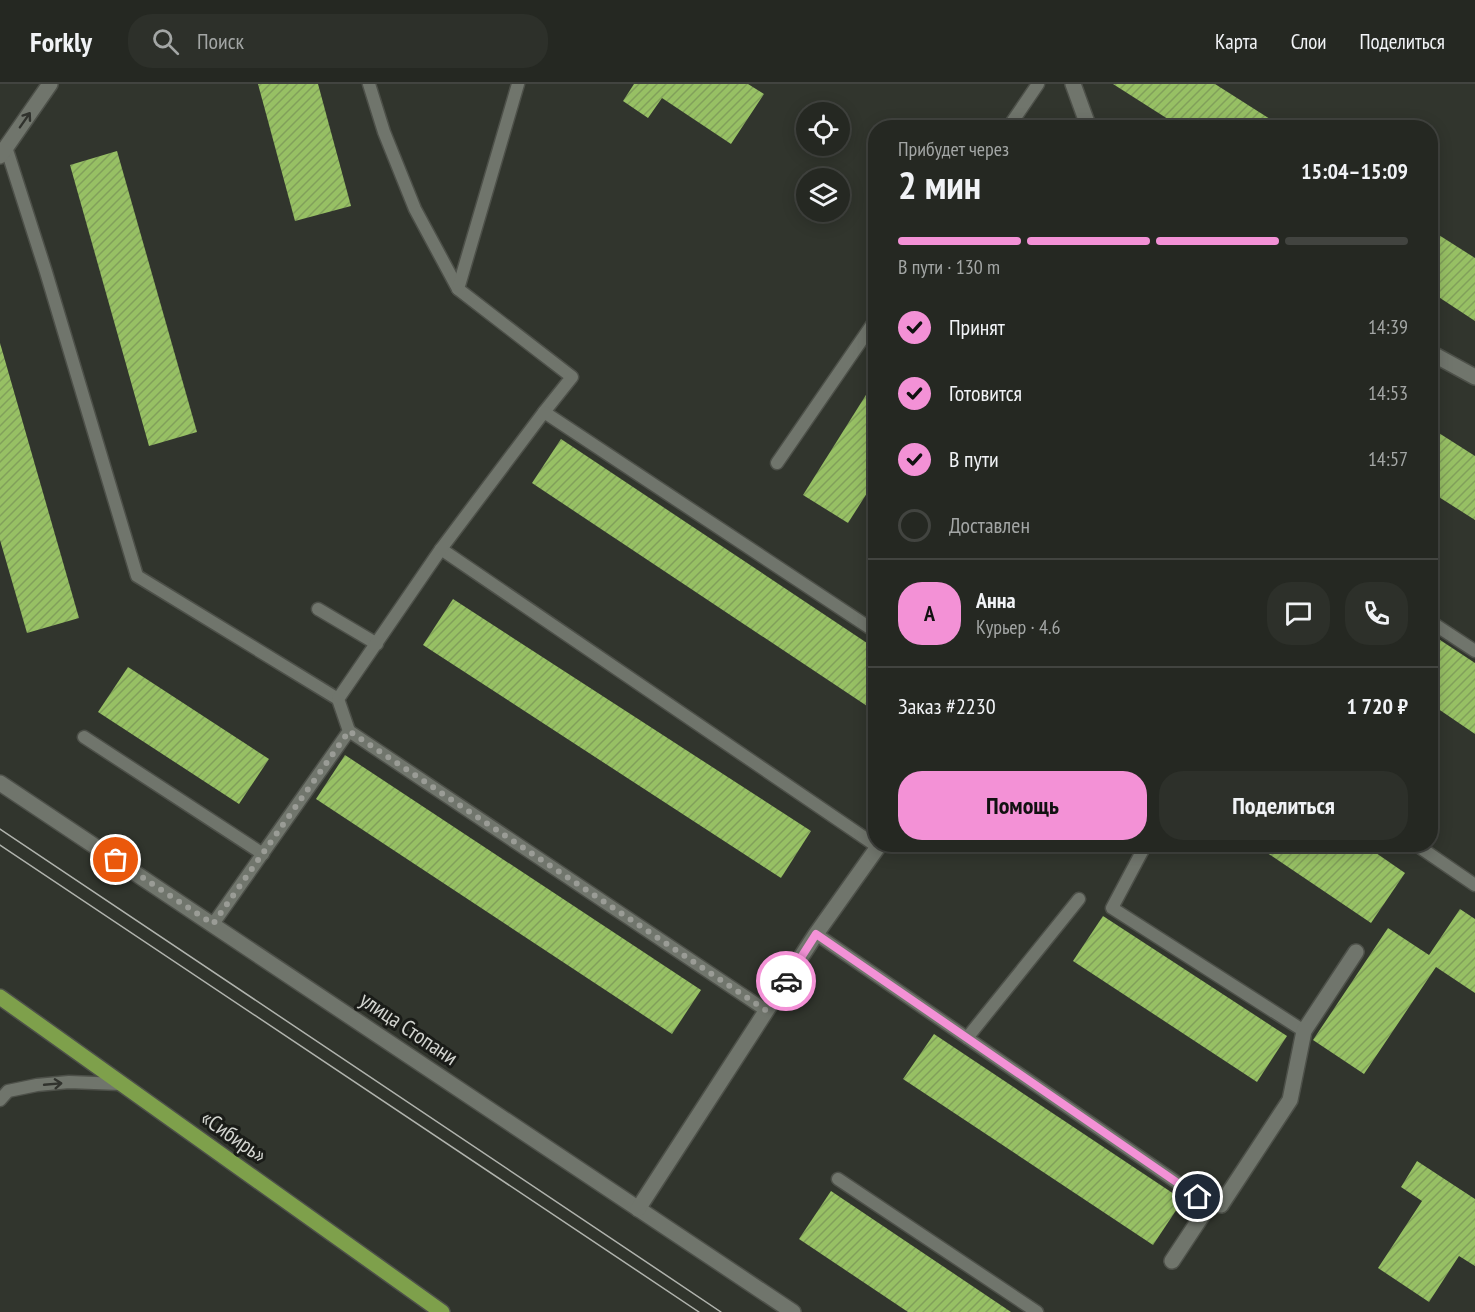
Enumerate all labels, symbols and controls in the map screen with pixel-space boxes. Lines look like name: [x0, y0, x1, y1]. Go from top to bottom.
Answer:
search box: [128, 14, 548, 68]
text: Forkly: [30, 23, 92, 60]
icon: search: [149, 25, 182, 58]
text: Поиск: [197, 27, 244, 55]
text: Карта: [1215, 28, 1258, 55]
text: Слои: [1291, 28, 1326, 55]
text: Поделиться: [1359, 28, 1445, 55]
map controls: [796, 102, 850, 222]
button: locate: [796, 102, 850, 156]
one-way arrow: [19, 112, 31, 128]
text: Прибудет через: [898, 136, 1009, 162]
text: 15:04–15:09: [1301, 157, 1408, 185]
text: 2 мин: [898, 159, 981, 210]
button: layers: [796, 168, 850, 222]
text: В пути · 130 m: [898, 254, 1000, 280]
icon: check: [898, 311, 931, 344]
text: Принят: [949, 313, 1005, 341]
text: 14:39: [1368, 314, 1408, 340]
icon: check: [898, 377, 931, 410]
text: Готовится: [949, 379, 1022, 407]
text: 14:53: [1368, 380, 1408, 406]
icon: check: [898, 443, 931, 476]
text: В пути: [949, 445, 999, 473]
text: 14:57: [1368, 446, 1408, 472]
text: Доставлен: [949, 511, 1030, 539]
button: chat: [1267, 582, 1330, 645]
button: phone: [1345, 582, 1408, 645]
text: Анна: [976, 586, 1016, 614]
text: А: [924, 599, 935, 627]
text: Курьер · 4.6: [976, 614, 1061, 640]
text: Заказ #2230: [898, 692, 996, 720]
text: 1 720 ₽: [1346, 692, 1408, 720]
button: Помощь: [898, 771, 1147, 840]
button: Поделиться: [1159, 771, 1408, 840]
pin: [90, 834, 141, 885]
icon: bag: [99, 843, 132, 876]
courier: [756, 951, 816, 1011]
icon: car: [770, 965, 803, 998]
street label: улица Стопани: [355, 985, 463, 1071]
one-way arrow: [43, 1078, 63, 1089]
street label: «Сибирь»: [196, 1103, 272, 1169]
pin: [1172, 1171, 1223, 1222]
icon: home: [1181, 1180, 1214, 1213]

